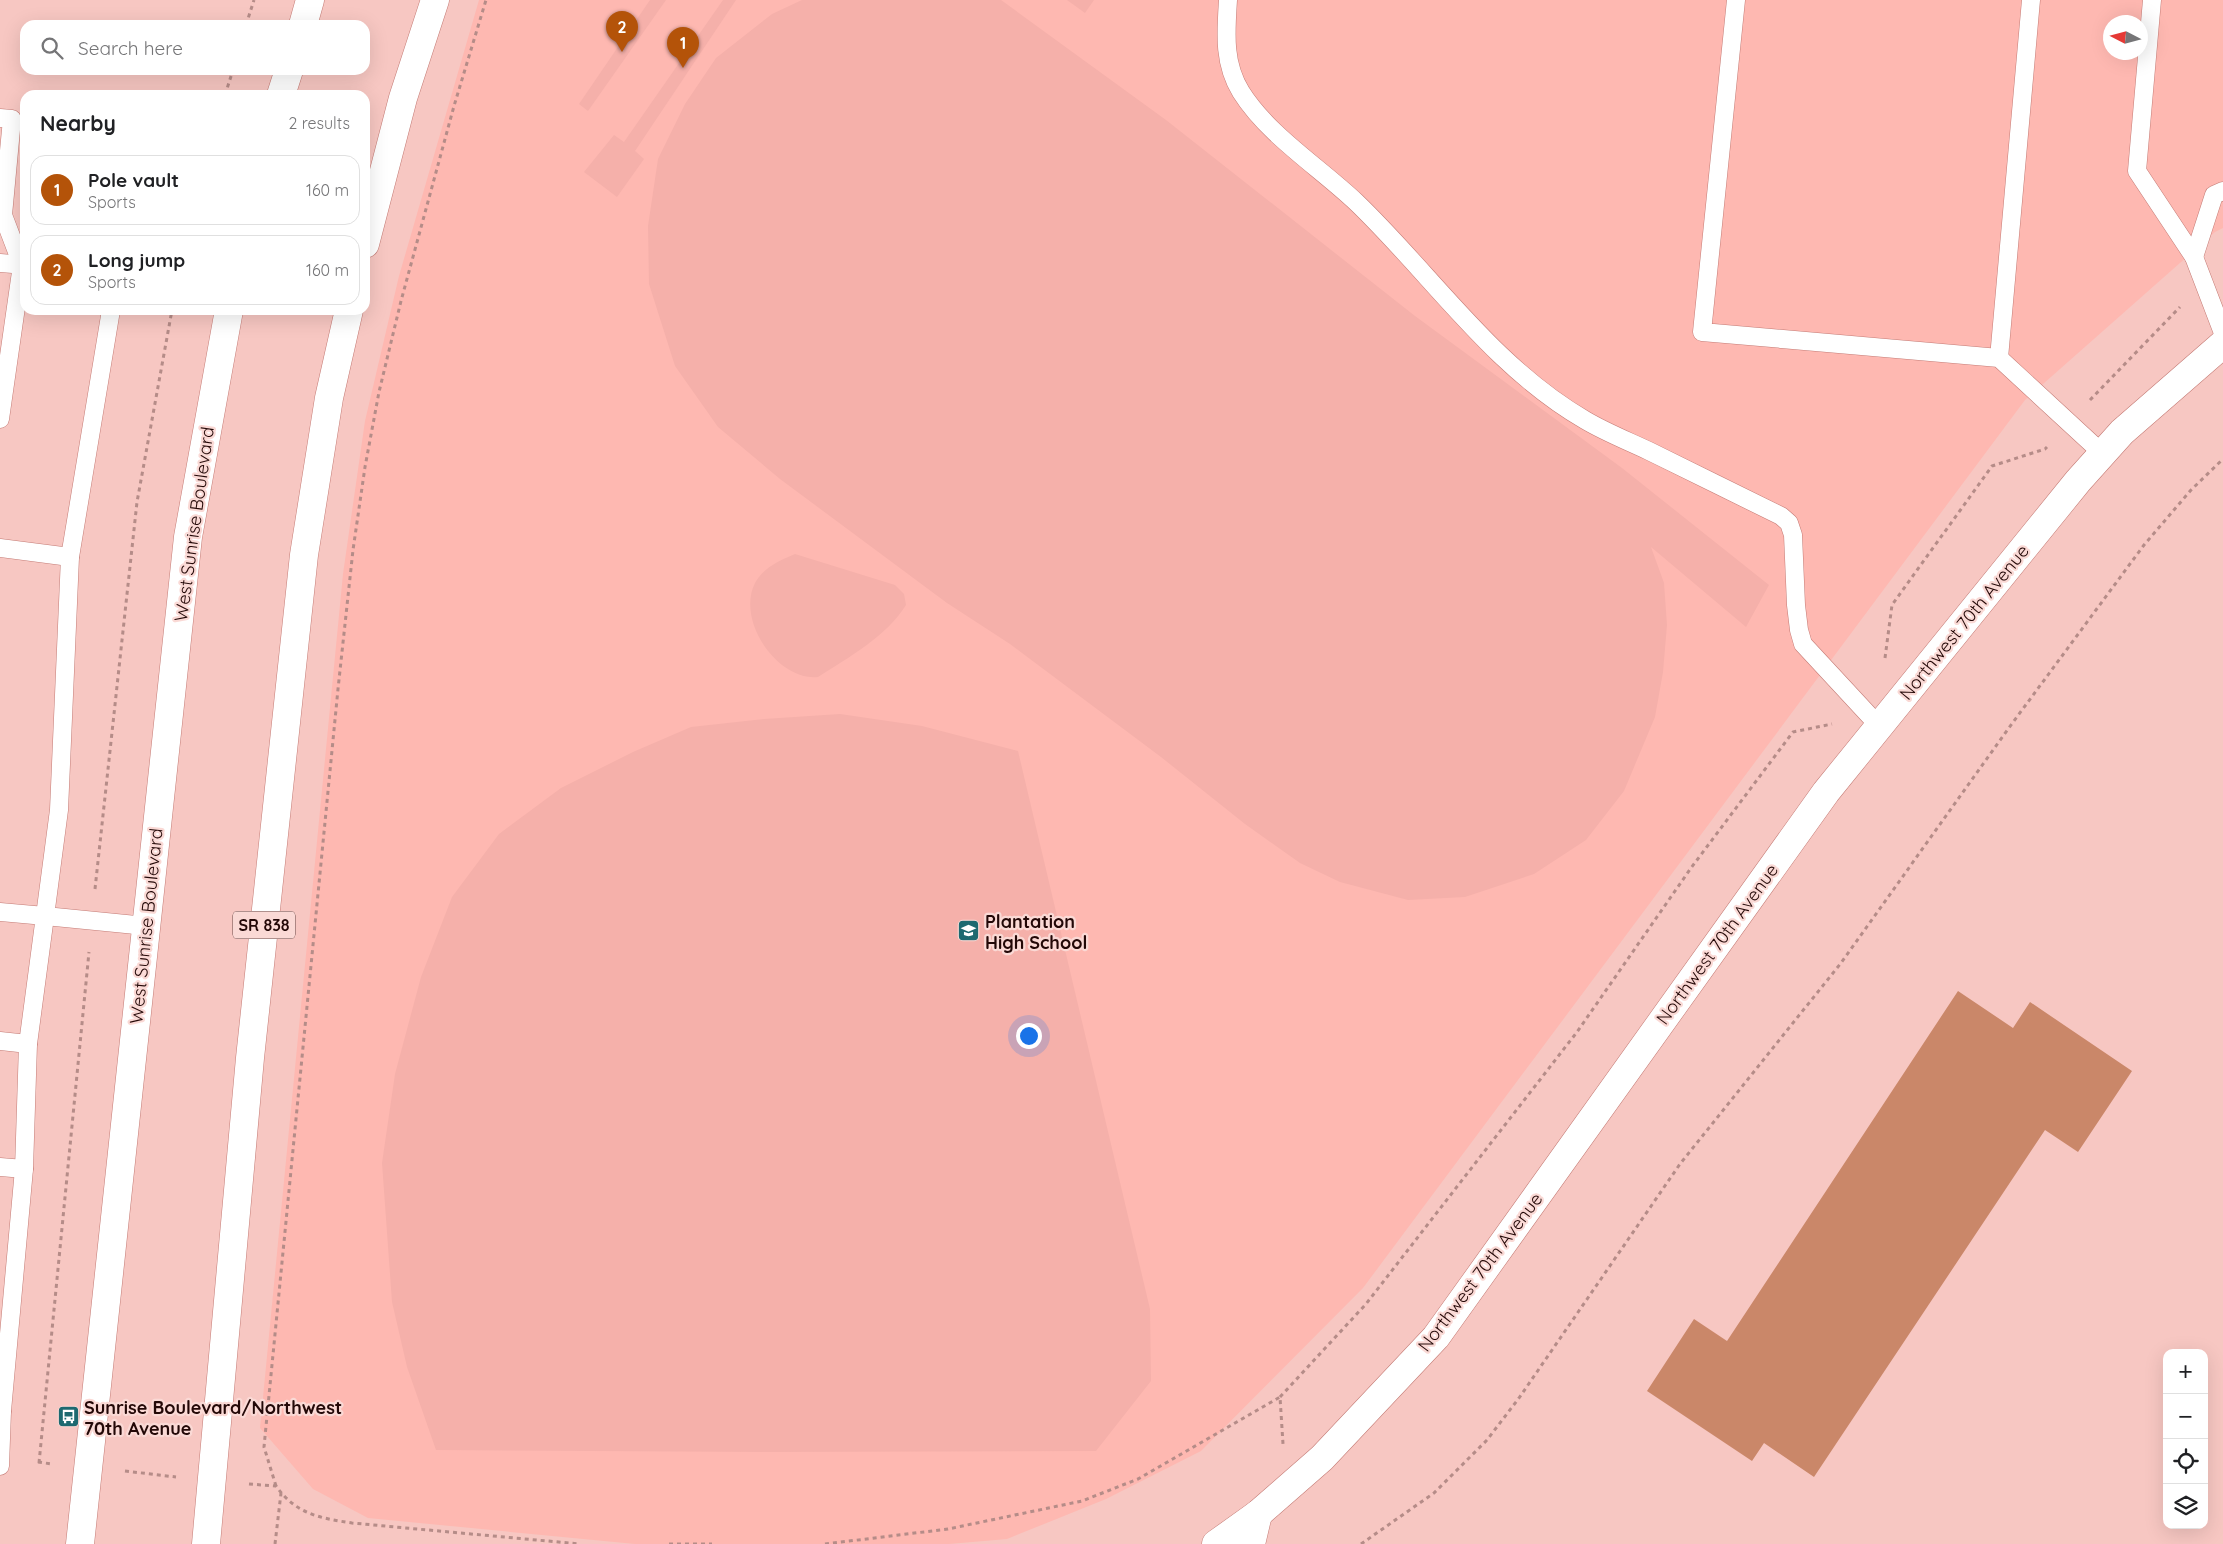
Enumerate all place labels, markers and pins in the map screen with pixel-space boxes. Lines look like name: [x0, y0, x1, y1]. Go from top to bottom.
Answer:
pin: 2: [606, 11, 638, 52]
pin: 1: [667, 27, 699, 68]
place label: Plantation High School: [985, 910, 1087, 954]
school or university icon: Plantation High School: [957, 919, 981, 943]
place label: Sunrise Boulevard/Northwest 70th Avenue: [84, 1396, 342, 1440]
bus stop icon: Sunrise Boulevard/Northwest 70th Avenue: [56, 1405, 80, 1429]

